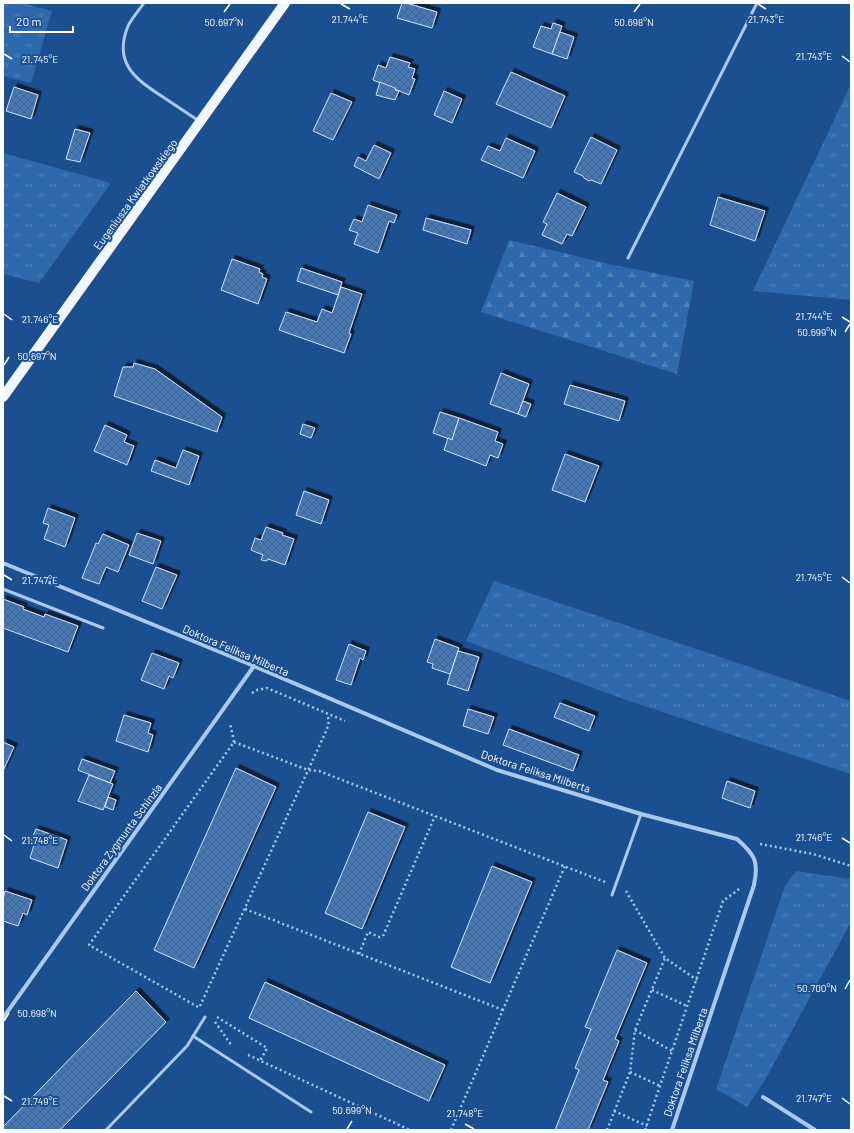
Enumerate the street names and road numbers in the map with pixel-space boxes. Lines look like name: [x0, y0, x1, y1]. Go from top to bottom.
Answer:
street label: Eugeniusza Kwiatkowskiego: [90, 136, 180, 252]
street label: Doktora Feliksa Milberta: [181, 622, 291, 678]
street label: Doktora Feliksa Milberta: [480, 747, 592, 795]
street label: Doktora Zygmunta Schinzla: [78, 781, 164, 893]
street label: Doktora Feliksa Milberta: [660, 1006, 710, 1118]

